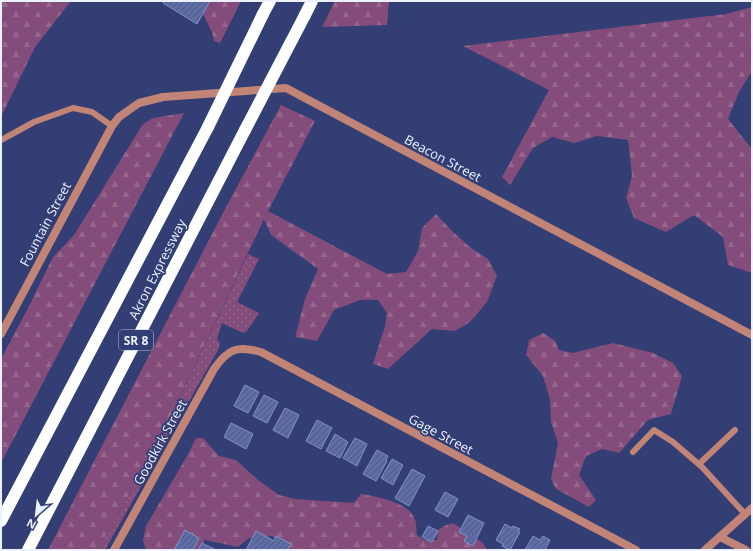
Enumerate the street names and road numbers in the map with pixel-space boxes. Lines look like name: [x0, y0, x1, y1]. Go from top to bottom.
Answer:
street label: Beacon Street: [401, 130, 485, 186]
street label: Fountain Street: [15, 178, 75, 269]
street label: Akron Expressway: [124, 215, 190, 322]
road number: SR 8: [119, 330, 153, 350]
street label: Goodkirk Street: [129, 396, 191, 488]
street label: Gage Street: [406, 409, 477, 459]

